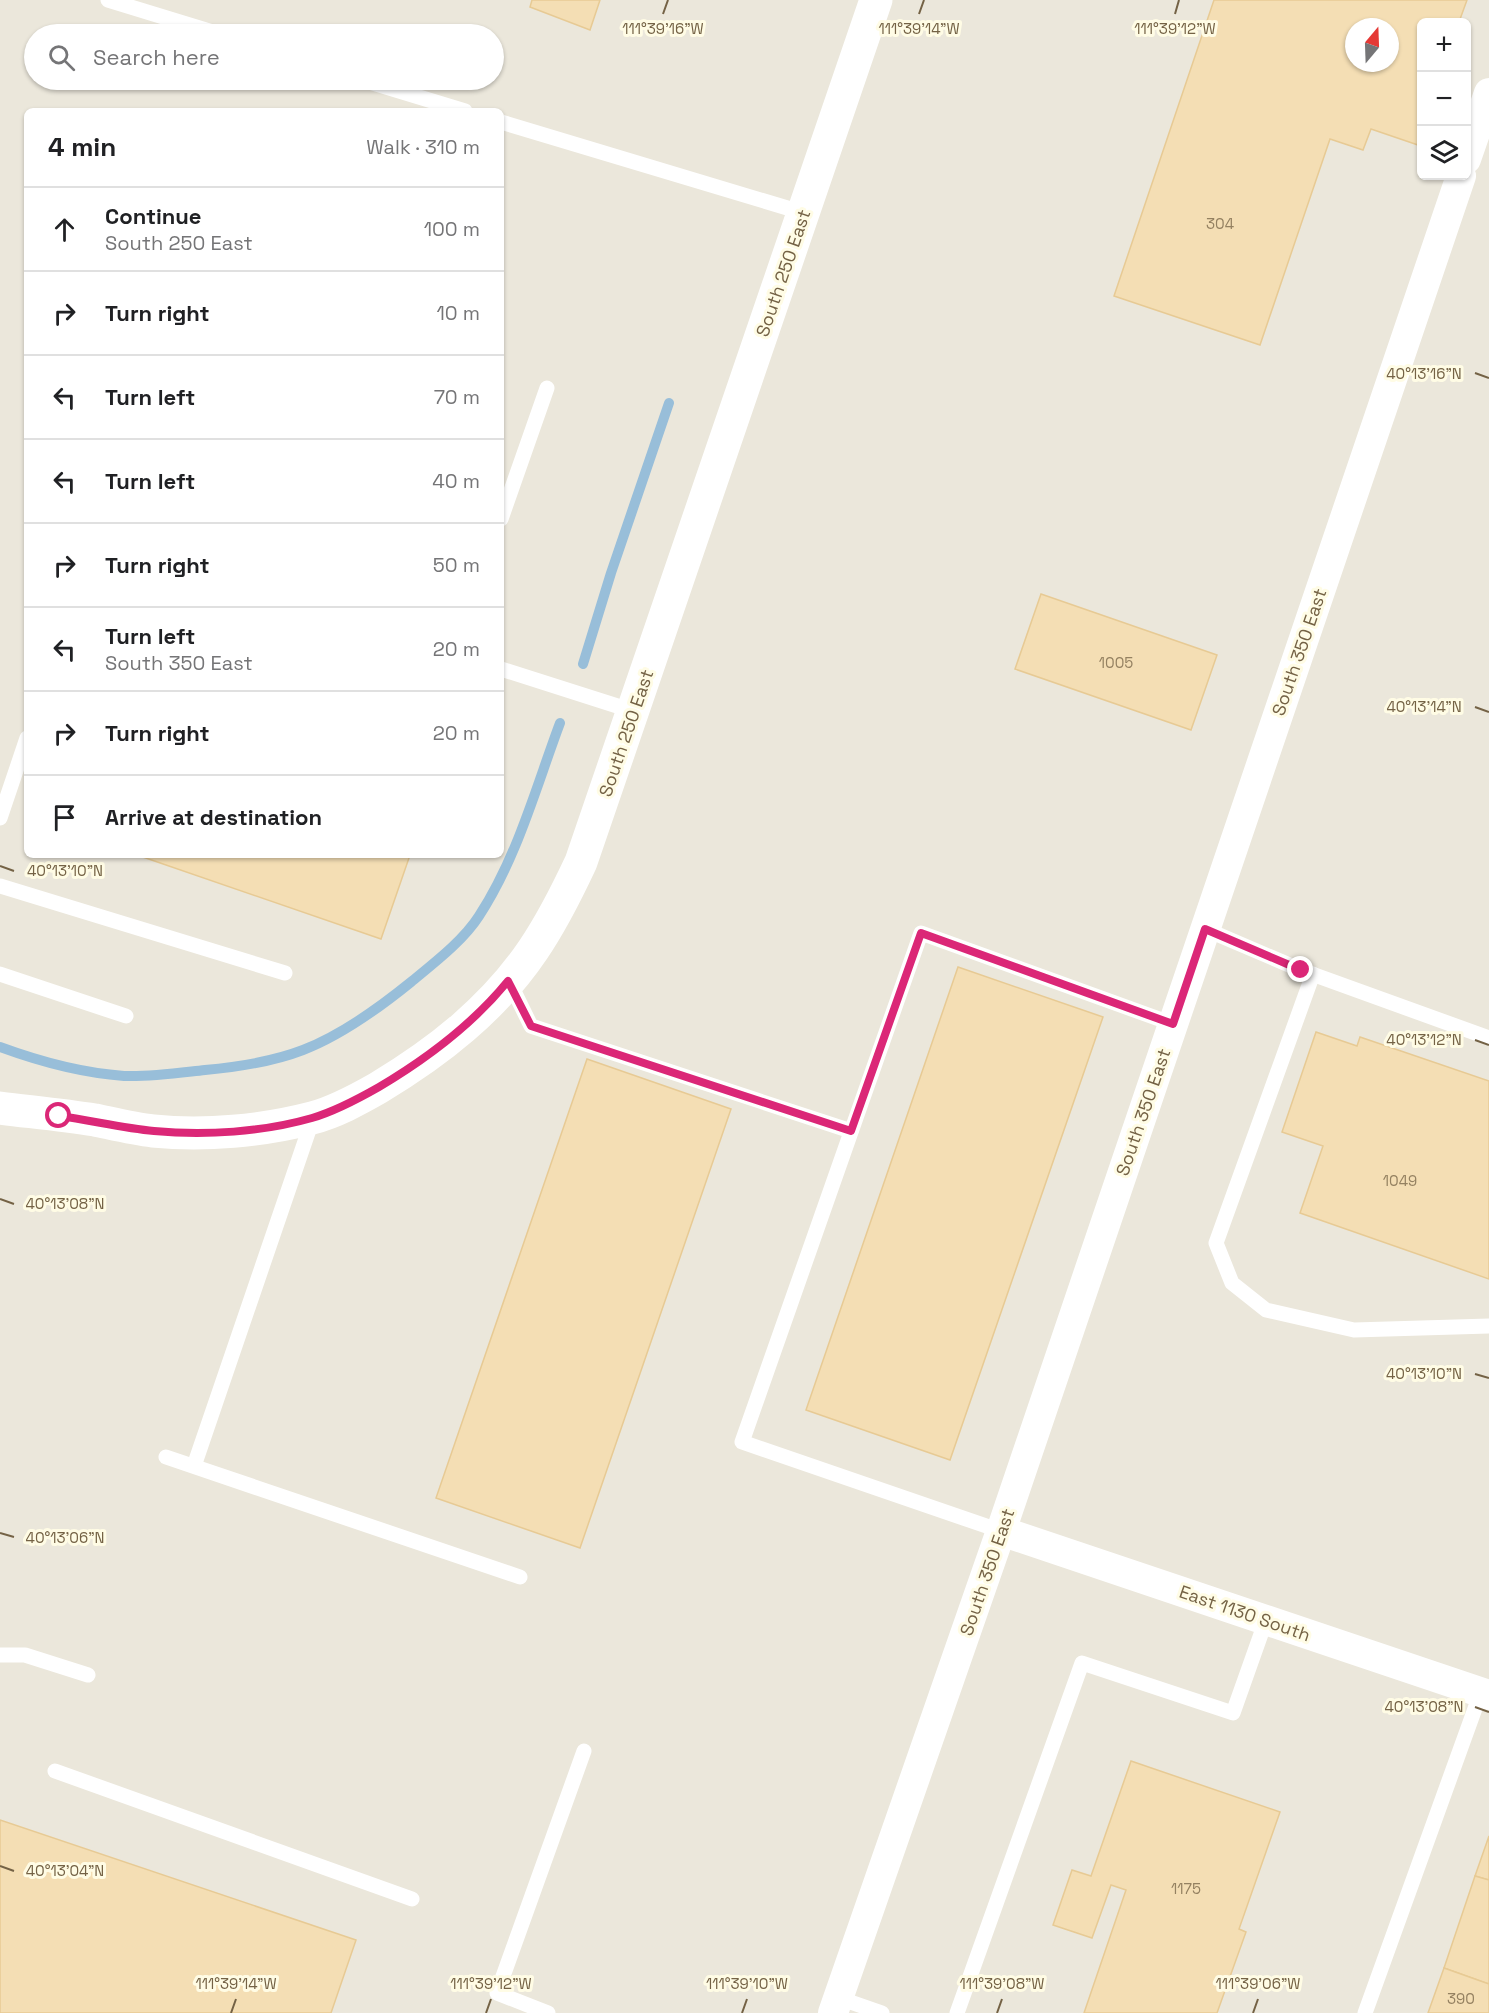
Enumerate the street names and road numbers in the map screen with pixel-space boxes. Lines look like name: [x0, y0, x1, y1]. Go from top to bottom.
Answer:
street label: South 250 East: [750, 206, 816, 340]
street label: South 350 East: [1266, 585, 1332, 719]
street label: South 250 East: [593, 666, 659, 800]
street label: South 350 East: [1110, 1045, 1176, 1179]
street label: South 350 East: [954, 1505, 1020, 1639]
street label: East 1130 South: [1176, 1580, 1314, 1646]

